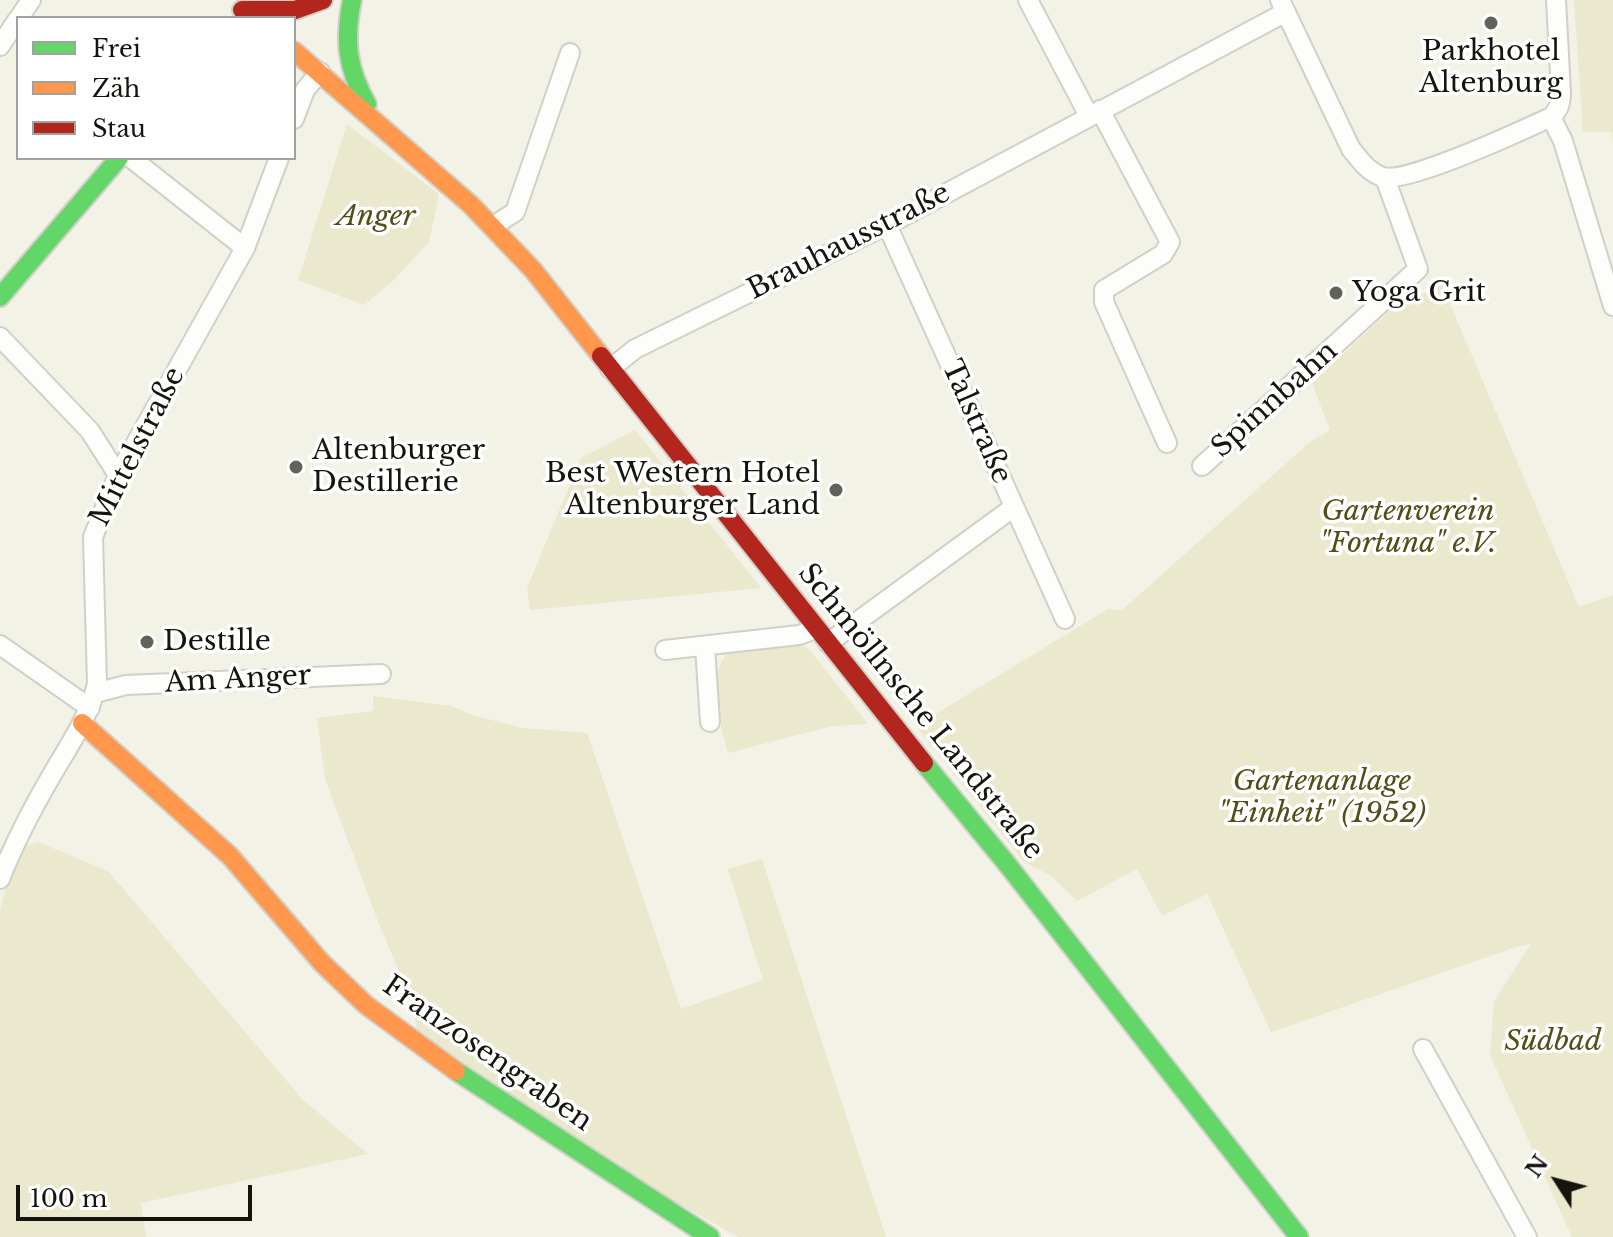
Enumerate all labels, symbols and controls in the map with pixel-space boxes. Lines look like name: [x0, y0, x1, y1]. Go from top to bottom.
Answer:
marker: Parkhotel Altenburg: [1482, 14, 1500, 32]
legend: [16, 16, 296, 160]
text: Frei: [92, 34, 141, 63]
place label: Parkhotel Altenburg: [1419, 35, 1563, 101]
text: Zäh: [92, 74, 140, 103]
text: Stau: [92, 114, 146, 143]
street label: Brauhausstraße: [742, 176, 956, 308]
park label: Anger: [337, 200, 415, 234]
place label: Yoga Grit: [1352, 276, 1486, 310]
marker: Yoga Grit: [1327, 284, 1345, 302]
street label: Spinnbahn: [1205, 335, 1345, 465]
street label: Talstraße: [934, 355, 1018, 489]
street label: Mittelstraße: [84, 362, 192, 532]
place label: Altenburger Destillerie: [312, 434, 485, 500]
place label: Best Western Hotel Altenburger Land: [545, 457, 820, 523]
marker: Altenburger Destillerie: [287, 458, 305, 476]
marker: Best Western Hotel Altenburger Land: [827, 481, 845, 499]
park label: Gartenverein "Fortuna" e.V.: [1319, 495, 1497, 561]
street label: Schmöllnsche Landstraße: [790, 557, 1050, 867]
place label: Destille: [163, 625, 271, 659]
marker: Destille: [138, 633, 156, 651]
street label: Am Anger: [164, 659, 312, 701]
park label: Gartenanlage "Einheit" (1952): [1218, 765, 1426, 831]
street label: Franzosengraben: [376, 969, 598, 1139]
park label: Südbad: [1504, 1025, 1602, 1059]
north arrow: [1517, 1141, 1597, 1221]
text: N: [1520, 1150, 1554, 1183]
scale bar: [20, 1169, 256, 1219]
text: 100 m: [30, 1184, 108, 1213]

